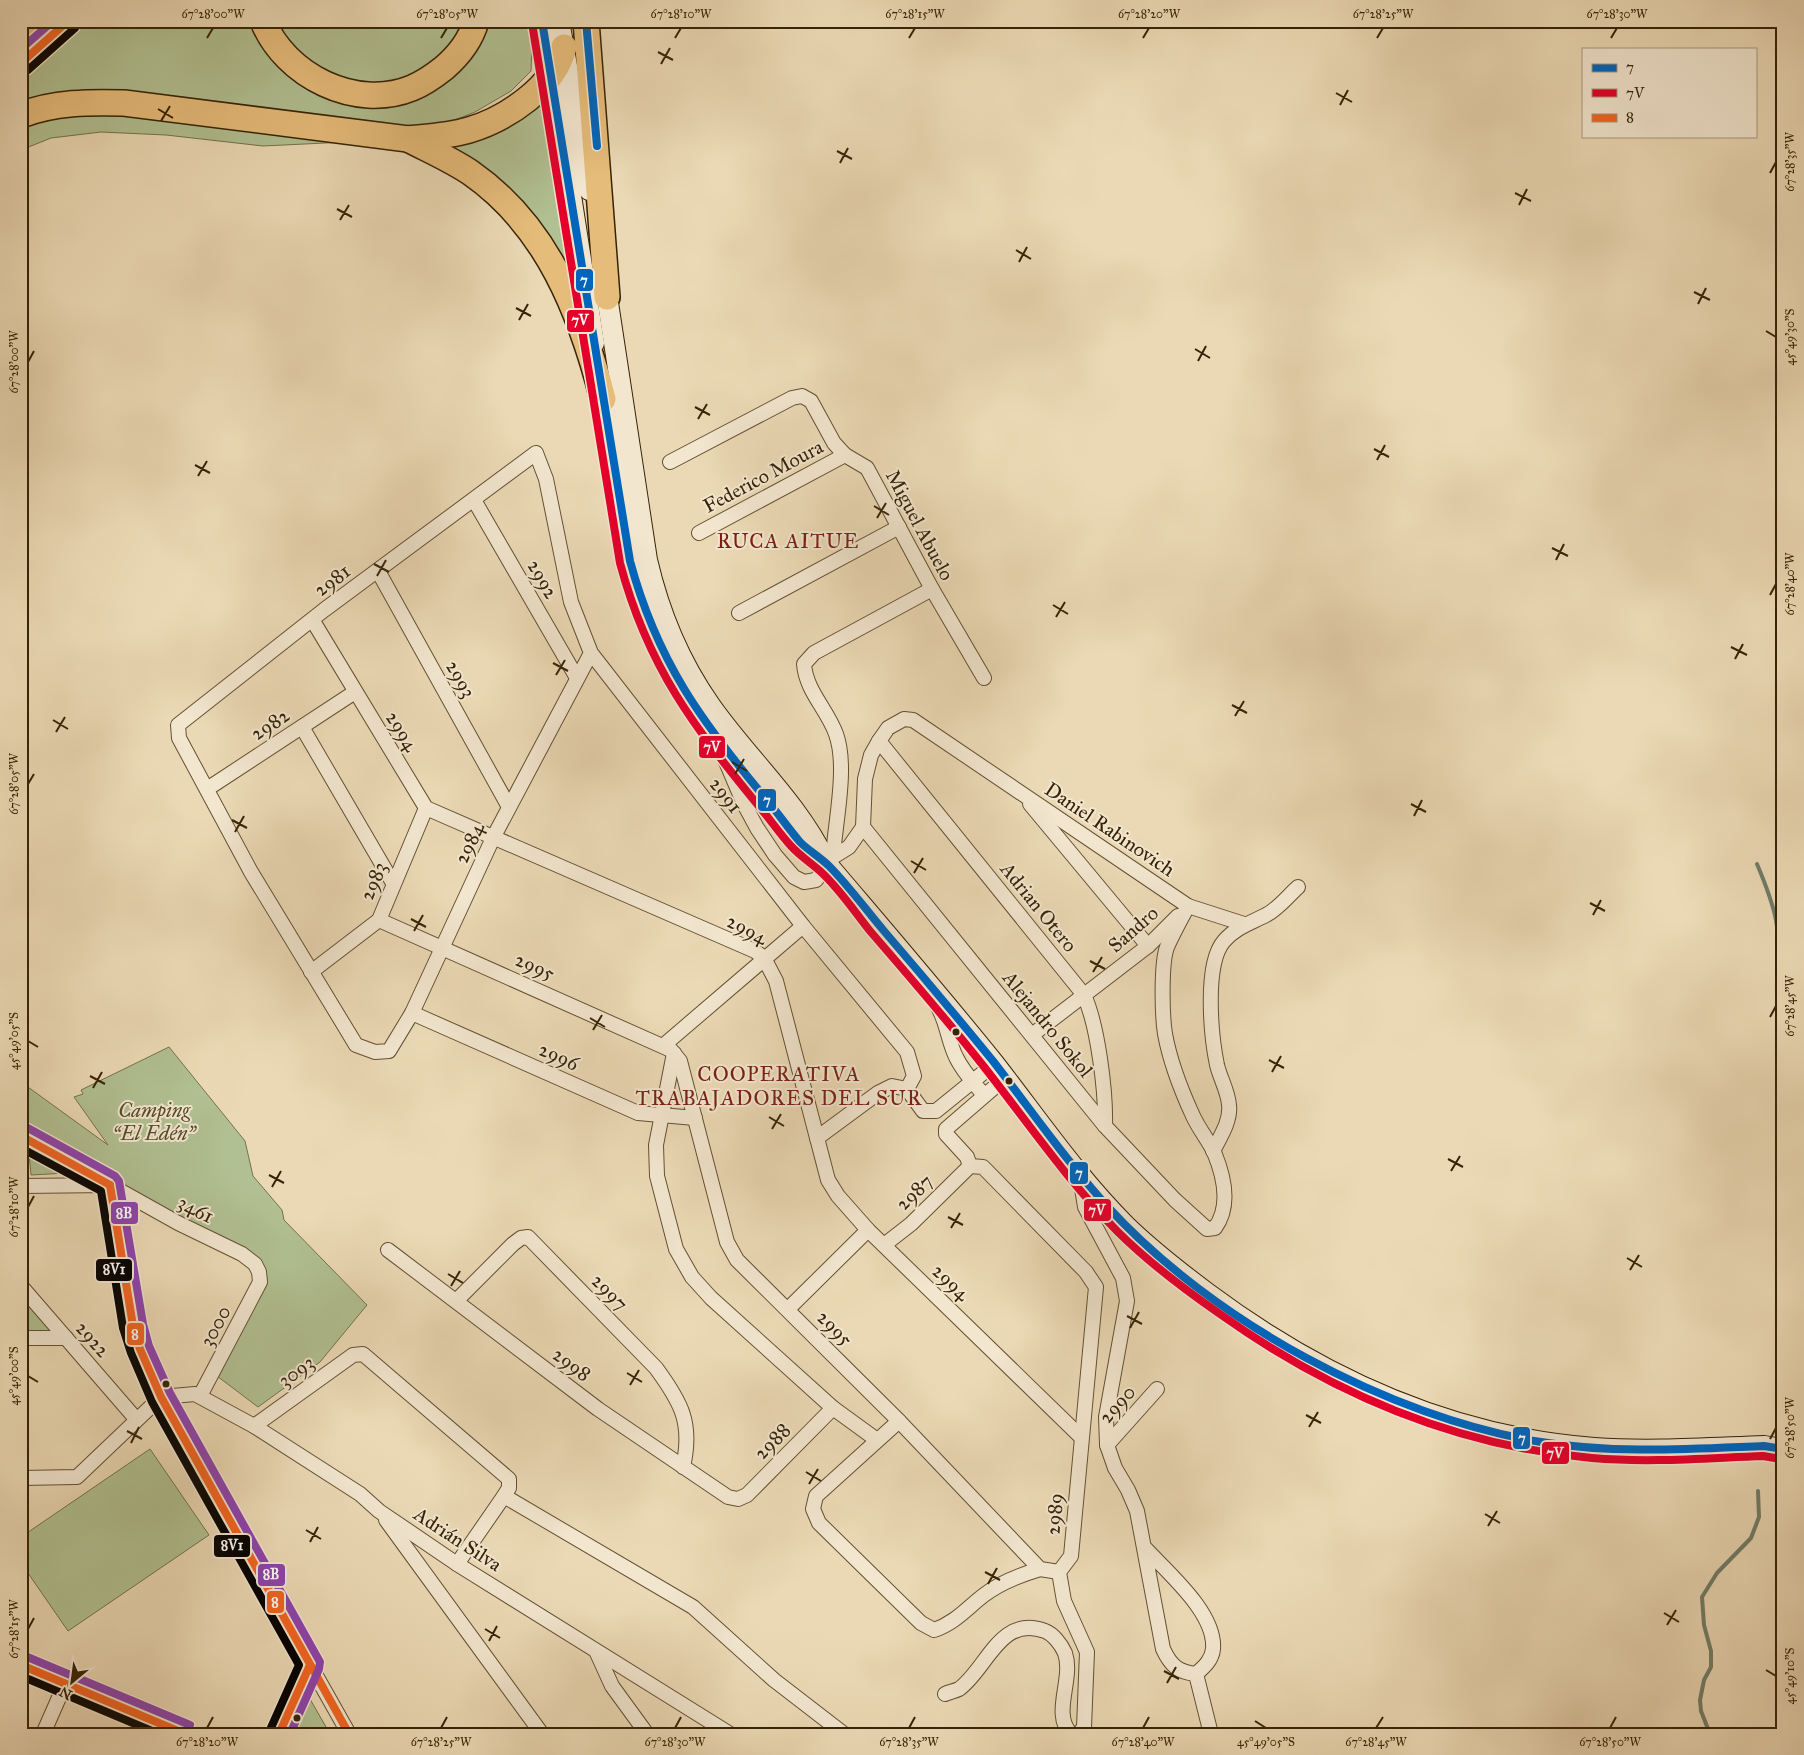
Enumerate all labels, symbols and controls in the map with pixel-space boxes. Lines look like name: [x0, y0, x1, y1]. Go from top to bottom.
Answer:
text: 67°28'00"W: [181, 7, 245, 21]
text: 67°28'05"W: [416, 7, 478, 21]
text: 67°28'10"W: [651, 7, 712, 21]
text: 67°28'15"W: [885, 7, 945, 21]
text: 67°28'20"W: [1118, 7, 1181, 21]
text: 67°28'25"W: [1353, 7, 1414, 21]
text: 67°28'30"W: [1587, 7, 1648, 21]
legend: [1582, 48, 1756, 138]
text: 7: [1626, 58, 1634, 76]
text: 7V: [1626, 84, 1645, 102]
text: 8: [1626, 108, 1634, 126]
text: 67°28'35"W: [1783, 132, 1797, 192]
line badge: 7: [575, 268, 594, 292]
text: 7: [580, 272, 588, 289]
text: 45°49'30"S: [1783, 308, 1797, 366]
line badge: 7V: [566, 309, 595, 333]
text: 7V: [571, 312, 590, 329]
text: 67°28'00"W: [7, 330, 21, 394]
street label: Federico Moura: [699, 434, 828, 518]
street label: Miguel Abuelo: [880, 465, 959, 585]
district label: RUCA AITUE: [717, 528, 859, 554]
text: 67°28'40"W: [1783, 552, 1797, 615]
street label: 2992: [522, 555, 564, 603]
street label: 2981: [309, 559, 355, 601]
street label: 2993: [441, 656, 481, 702]
street label: 2982: [246, 703, 294, 745]
street label: 2994: [381, 707, 424, 756]
line badge: 7V: [698, 735, 726, 759]
text: 7V: [703, 739, 722, 756]
text: 67°28'05"W: [7, 753, 21, 815]
street label: 2991: [705, 772, 748, 818]
street label: Daniel Rabinovich: [1040, 777, 1180, 881]
line badge: 7: [757, 788, 777, 812]
text: 7: [763, 792, 771, 809]
street label: 2984: [449, 818, 489, 867]
street label: Adrian Otero: [995, 857, 1082, 957]
street label: 2983: [354, 858, 392, 904]
street label: Sandro: [1103, 901, 1163, 957]
street label: 2994: [723, 908, 772, 950]
street label: 2995: [512, 947, 558, 985]
street label: Alejandro Sokol: [997, 965, 1098, 1082]
text: 67°28'45"W: [1783, 975, 1797, 1037]
text: 45°49'05"S: [7, 1012, 21, 1070]
unlabelled marker: [951, 1027, 961, 1037]
street label: 2996: [535, 1037, 584, 1076]
district label: COOPERATIVA TRABAJADORES DEL SUR: [636, 1061, 923, 1111]
unlabelled marker: [1004, 1076, 1014, 1086]
park label: Camping “El Edén”: [113, 1098, 197, 1145]
line badge: 7: [1069, 1161, 1089, 1185]
text: 7: [1075, 1165, 1083, 1182]
street label: 2987: [891, 1169, 937, 1215]
text: 67°28'10"W: [7, 1176, 21, 1237]
street label: 3461: [174, 1190, 218, 1228]
line badge: 7V: [1083, 1198, 1112, 1222]
line badge: 8B: [110, 1201, 139, 1225]
text: 7V: [1088, 1202, 1107, 1219]
text: 8B: [116, 1205, 132, 1222]
line badge: 8V1: [95, 1258, 133, 1282]
street label: 2994: [927, 1259, 975, 1306]
text: 8V1: [103, 1261, 126, 1278]
street label: 2997: [587, 1269, 633, 1315]
street label: 3000: [194, 1301, 236, 1351]
street label: 2995: [812, 1305, 858, 1351]
street label: 2922: [71, 1316, 115, 1362]
line badge: 8: [126, 1322, 145, 1346]
text: 8: [131, 1326, 139, 1343]
street label: 2998: [548, 1342, 596, 1386]
text: 45°49'00"S: [7, 1346, 21, 1406]
street label: 3093: [273, 1350, 319, 1392]
unlabelled marker: [161, 1379, 171, 1389]
street label: 2990: [1094, 1380, 1140, 1428]
text: 67°28'50"W: [1783, 1397, 1797, 1459]
street label: 2988: [749, 1418, 795, 1464]
line badge: 7: [1512, 1426, 1531, 1450]
text: 7: [1518, 1430, 1526, 1447]
line badge: 7V: [1541, 1441, 1570, 1465]
text: 7V: [1546, 1445, 1565, 1462]
street label: 2989: [1040, 1492, 1068, 1536]
street label: Adrián Silva: [409, 1501, 507, 1577]
line badge: 8V1: [213, 1534, 251, 1558]
text: 8V1: [221, 1537, 244, 1554]
line badge: 8B: [257, 1563, 286, 1587]
text: 8B: [263, 1566, 279, 1583]
line badge: 8: [266, 1590, 285, 1614]
text: 8: [271, 1594, 279, 1611]
text: 67°28'15"W: [7, 1599, 21, 1659]
text: 45°49'10"S: [1783, 1647, 1797, 1704]
north arrow: [48, 1658, 98, 1708]
text: N: [57, 1683, 75, 1703]
unlabelled marker: [292, 1713, 302, 1723]
text: 67°28'20"W: [176, 1735, 239, 1749]
text: 67°28'25"W: [411, 1735, 472, 1749]
text: 67°28'30"W: [645, 1735, 706, 1749]
text: 67°28'35"W: [879, 1735, 939, 1749]
text: 67°28'40"W: [1112, 1735, 1175, 1749]
text: 45°49'05"S: [1237, 1735, 1295, 1749]
text: 67°28'45"W: [1345, 1735, 1407, 1749]
text: 67°28'50"W: [1579, 1735, 1641, 1749]

